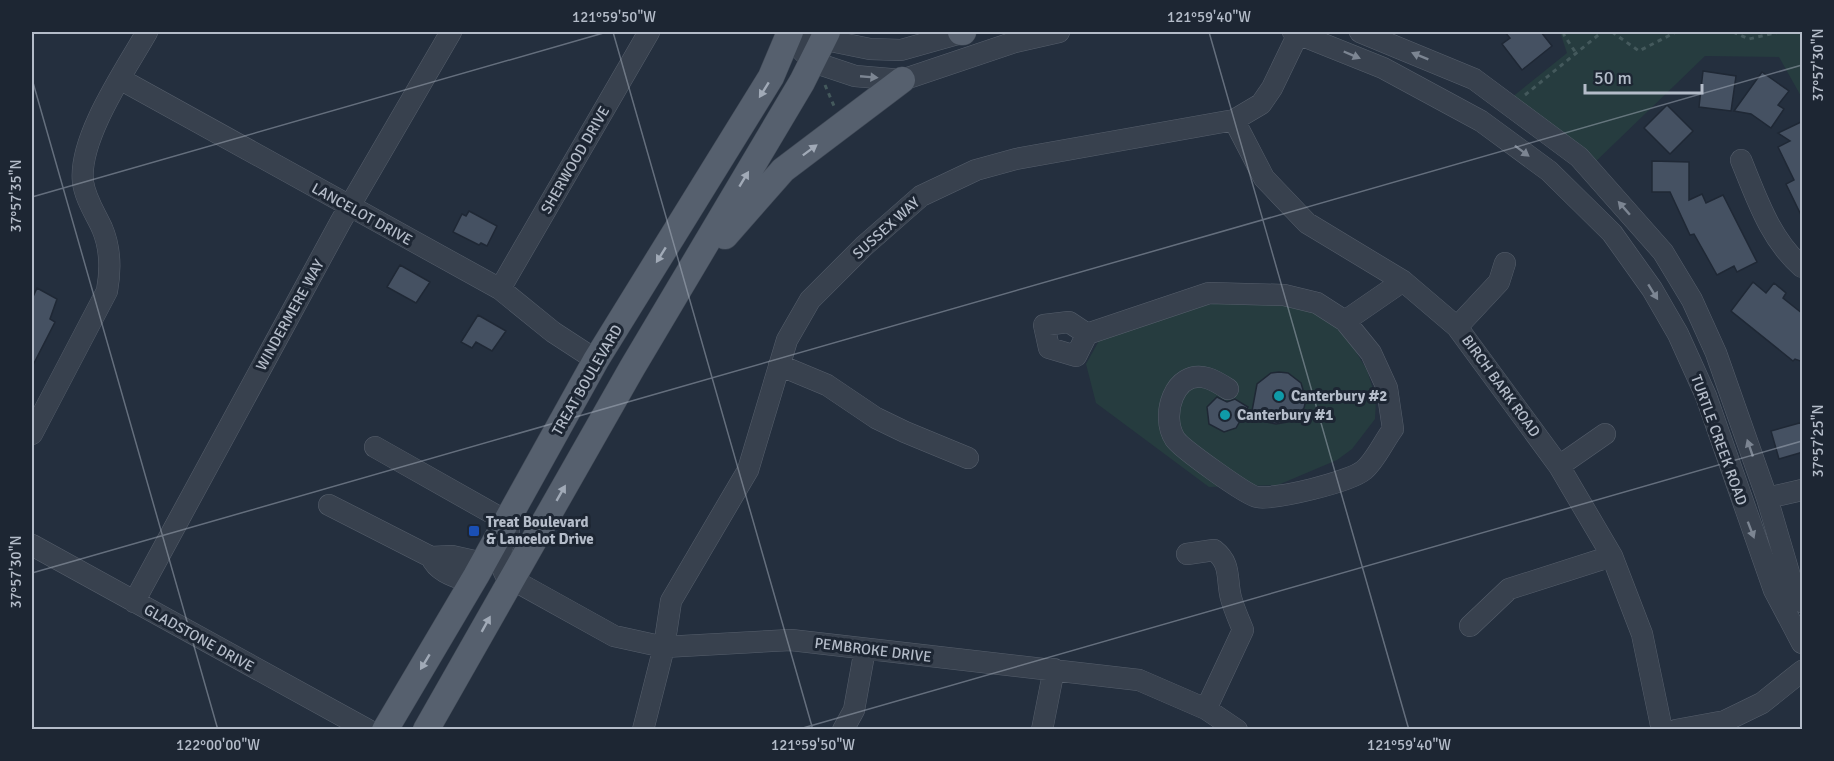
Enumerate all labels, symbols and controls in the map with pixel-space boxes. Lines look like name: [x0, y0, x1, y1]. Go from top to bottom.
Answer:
text: 121°59'50"W: [572, 8, 656, 26]
text: 121°59'40"W: [1167, 8, 1251, 26]
text: 37°57'30"N: [1809, 28, 1827, 102]
one-way arrow: [1344, 50, 1362, 60]
one-way arrow: [1411, 51, 1429, 61]
scale bar: [1585, 57, 1702, 95]
text: 50 m: [1594, 67, 1632, 89]
one-way arrow: [859, 72, 878, 82]
one-way arrow: [758, 82, 769, 98]
street label: SHERWOOD DRIVE: [537, 103, 613, 217]
one-way arrow: [1514, 144, 1529, 156]
one-way arrow: [802, 145, 817, 157]
text: 37°57'35"N: [7, 159, 25, 233]
one-way arrow: [738, 171, 749, 187]
street label: LANCELOT DRIVE: [308, 179, 416, 249]
street label: SUSSEX WAY: [849, 193, 924, 263]
one-way arrow: [1618, 200, 1631, 216]
one-way arrow: [656, 247, 667, 264]
street label: WINDERMERE WAY: [252, 256, 328, 374]
one-way arrow: [1648, 284, 1659, 301]
street label: TREAT BOULEVARD: [548, 322, 626, 438]
street label: BIRCH BARK ROAD: [1458, 332, 1544, 440]
street label: TURTLE CREEK ROAD: [1687, 372, 1751, 508]
place label: Canterbury #2: [1291, 387, 1387, 405]
marker: Canterbury #2: [1272, 389, 1286, 403]
text: 37°57'25"N: [1809, 404, 1827, 478]
place label: Canterbury #1: [1237, 406, 1333, 424]
marker: Canterbury #1: [1218, 408, 1232, 422]
one-way arrow: [1744, 439, 1754, 457]
one-way arrow: [556, 484, 566, 501]
place label: Treat Boulevard & Lancelot Drive: [486, 513, 594, 548]
one-way arrow: [1746, 522, 1756, 540]
marker: Treat Boulevard & Lancelot Drive: [467, 524, 481, 538]
text: 37°57'30"N: [7, 535, 25, 609]
street label: GLADSTONE DRIVE: [141, 600, 257, 676]
one-way arrow: [481, 615, 491, 632]
street label: PEMBROKE DRIVE: [813, 634, 933, 666]
one-way arrow: [420, 654, 430, 671]
text: 122°00'00"W: [176, 736, 260, 754]
text: 121°59'50"W: [771, 736, 855, 754]
text: 121°59'40"W: [1367, 736, 1451, 754]

